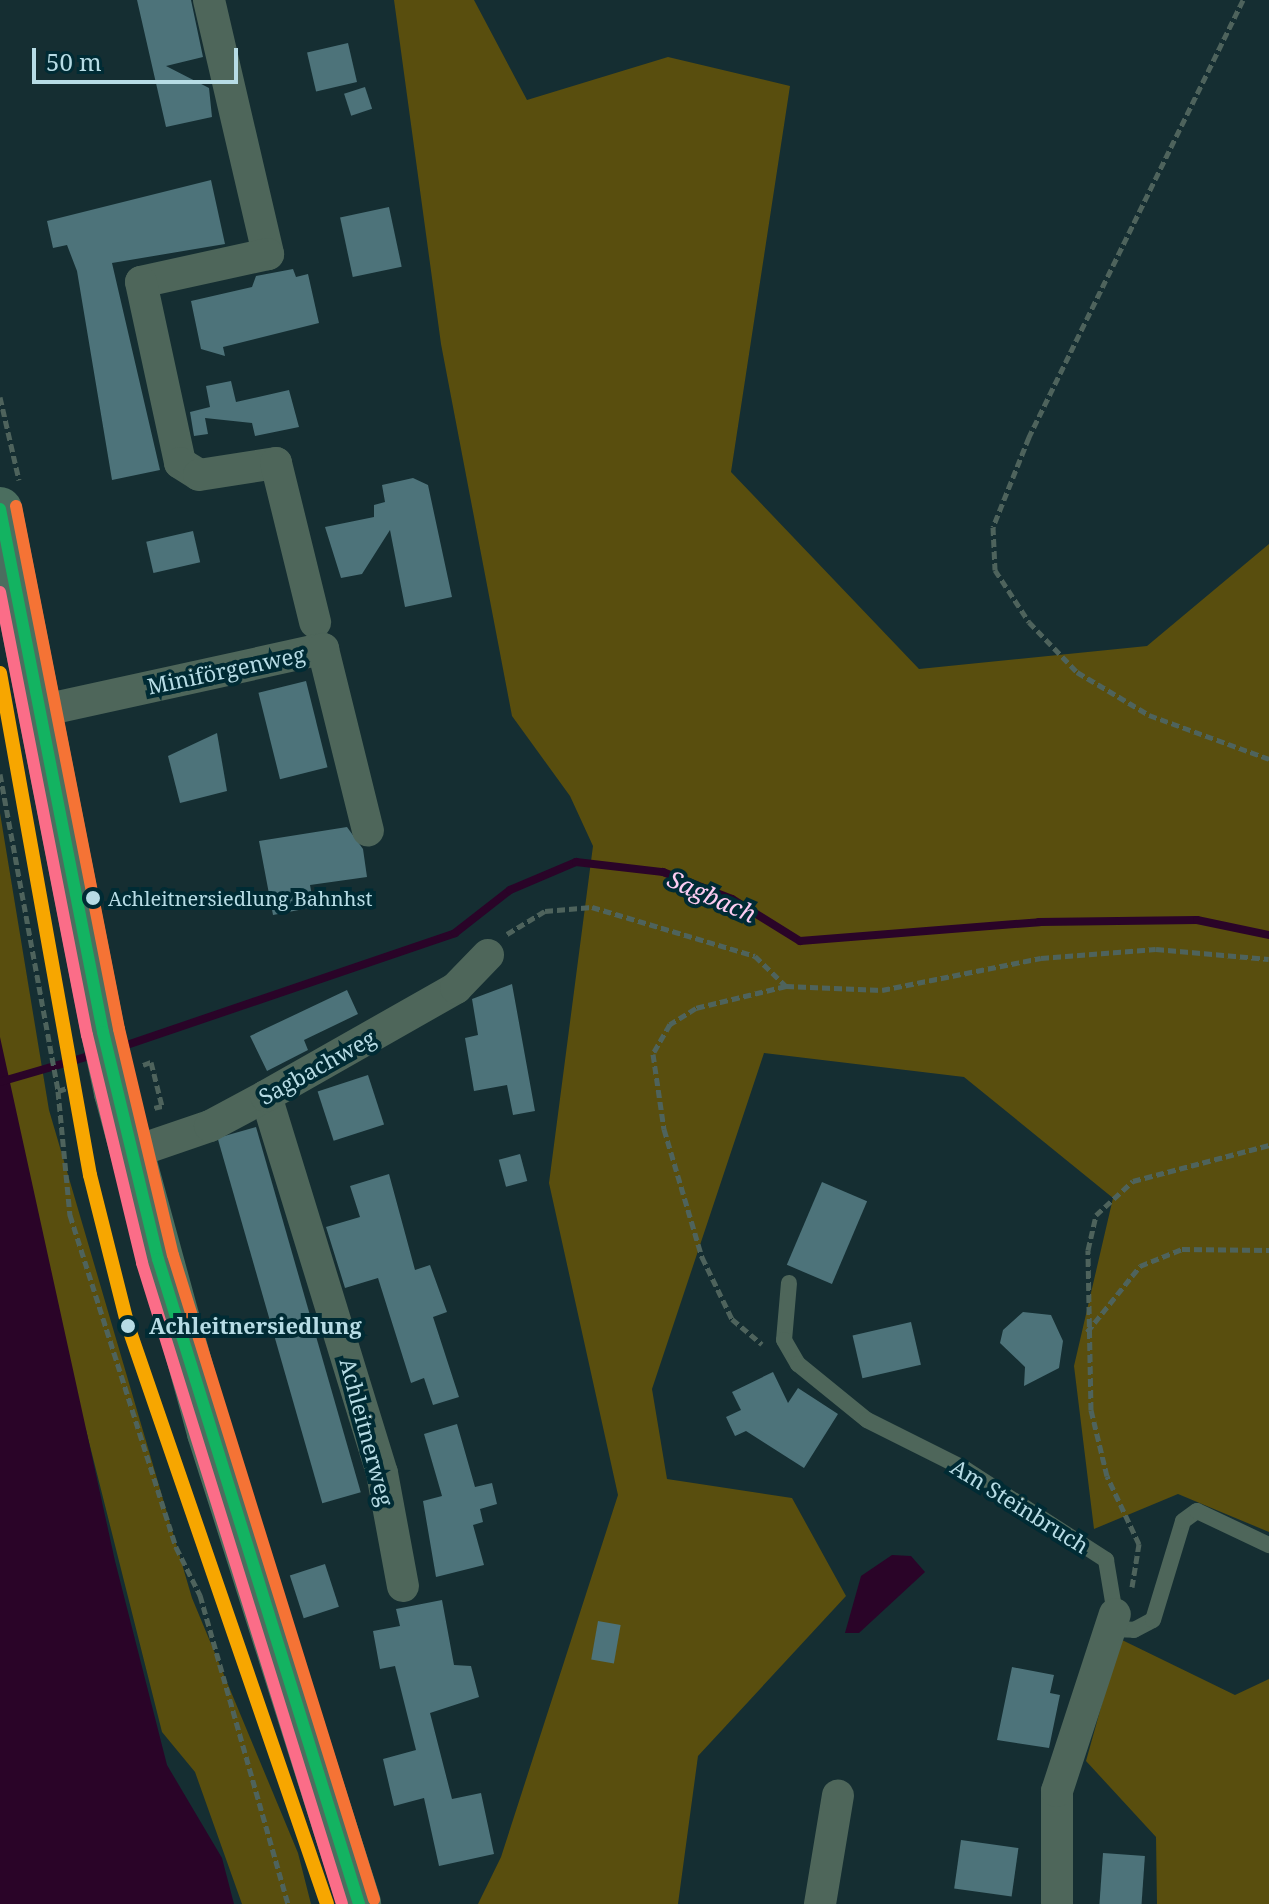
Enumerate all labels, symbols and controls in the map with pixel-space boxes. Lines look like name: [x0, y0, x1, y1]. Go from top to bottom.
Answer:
scale bar: [36, 32, 242, 82]
text: 50 m: [46, 45, 102, 78]
street label: Miniförgenweg: [145, 640, 307, 700]
water label: Sagbach: [663, 864, 761, 928]
place label: Achleitnersiedlung Bahnhst: [108, 886, 372, 910]
marker: Achleitnersiedlung Bahnhst: [85, 890, 101, 906]
street label: Sagbachweg: [254, 1024, 380, 1110]
marker: Achleitnersiedlung: [114, 1312, 142, 1340]
place label: Achleitnersiedlung: [149, 1313, 362, 1339]
street label: Achleitnerweg: [335, 1355, 399, 1509]
street label: Am Steinbruch: [946, 1453, 1094, 1559]

